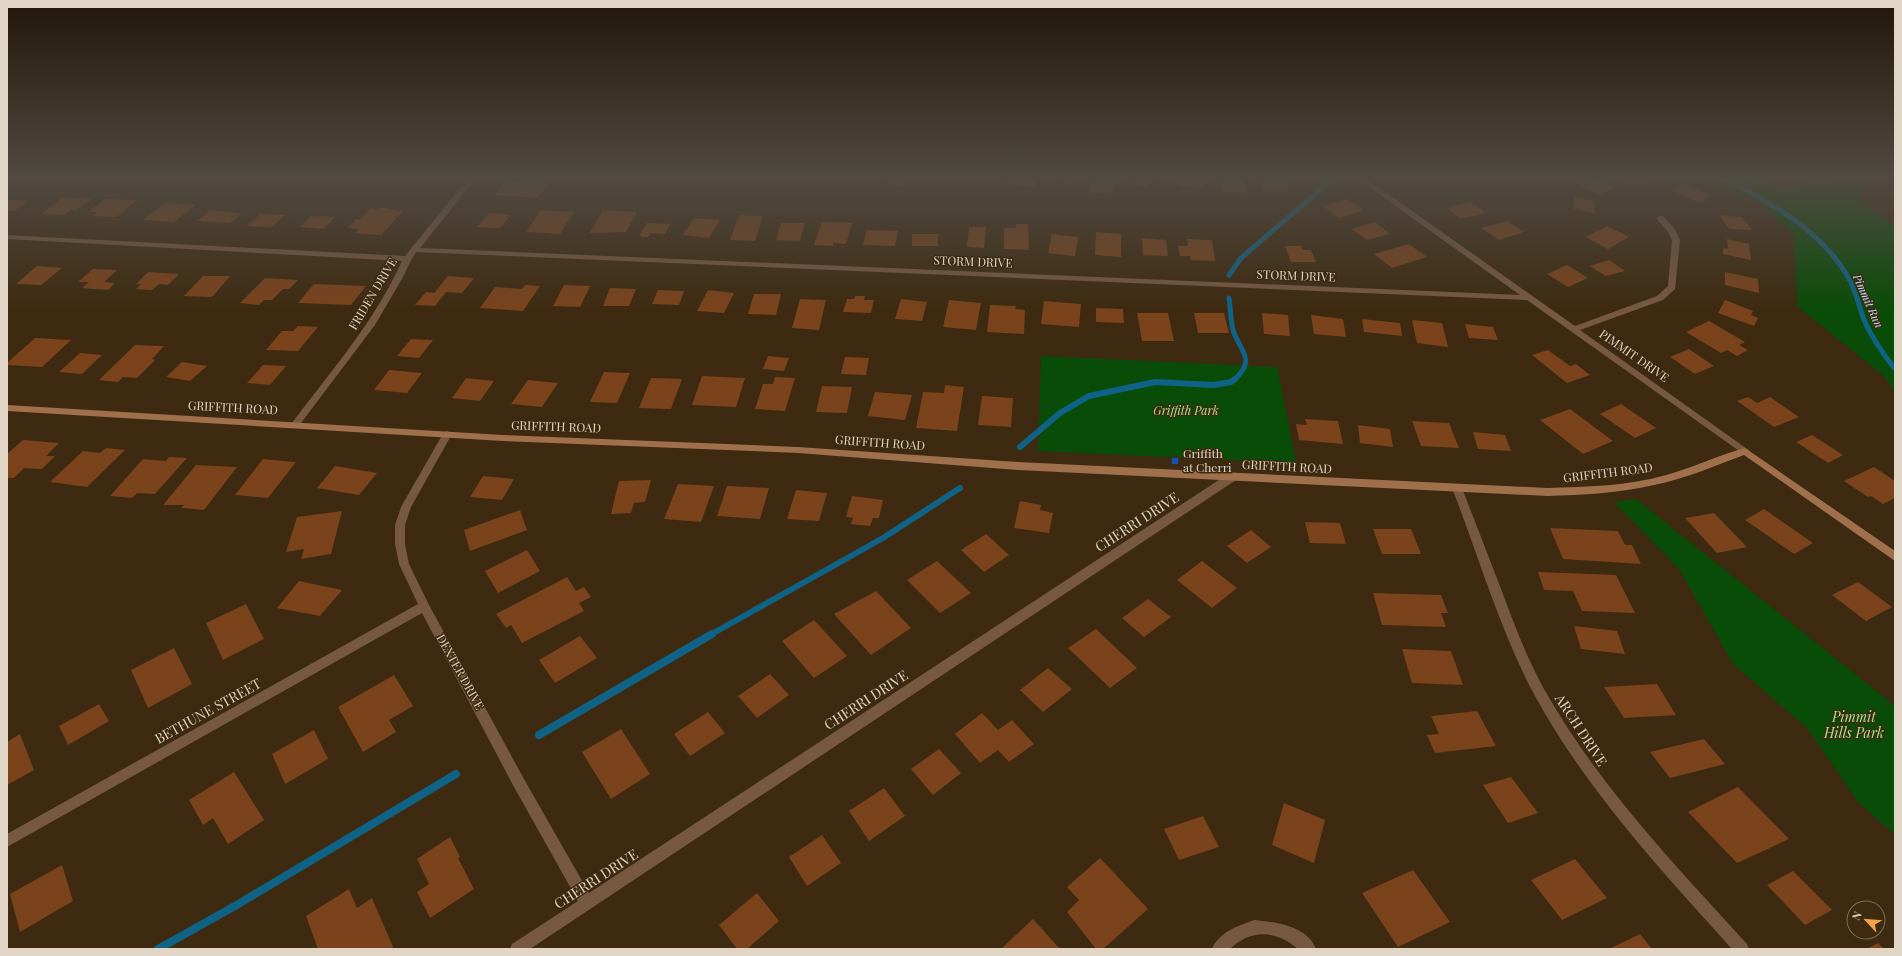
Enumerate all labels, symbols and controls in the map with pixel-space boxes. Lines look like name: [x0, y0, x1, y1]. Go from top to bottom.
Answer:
street label: STORM DRIVE: [933, 252, 1013, 270]
street label: FRIDEN DRIVE: [344, 255, 400, 332]
street label: STORM DRIVE: [1256, 266, 1336, 284]
water label: Pimmit Run: [1850, 271, 1887, 330]
street label: PIMMIT DRIVE: [1597, 325, 1673, 385]
street label: GRIFFITH ROAD: [188, 397, 279, 417]
park label: Griffith Park: [1153, 402, 1219, 418]
street label: GRIFFITH ROAD: [511, 416, 602, 436]
street label: GRIFFITH ROAD: [835, 431, 926, 453]
place label: Griffith at Cherri: [1183, 445, 1232, 475]
marker: Griffith at Cherri: [1170, 456, 1180, 466]
street label: GRIFFITH ROAD: [1242, 456, 1333, 476]
street label: GRIFFITH ROAD: [1562, 459, 1654, 485]
street label: CHERRI DRIVE: [1091, 487, 1182, 556]
street label: DEXTER DRIVE: [433, 631, 488, 712]
street label: CHERRI DRIVE: [820, 665, 911, 734]
street label: BETHUNE STREET: [151, 673, 265, 748]
street label: ARCH DRIVE: [1550, 689, 1612, 769]
park label: Pimmit Hills Park: [1823, 707, 1884, 742]
street label: CHERRI DRIVE: [550, 844, 641, 913]
north arrow: [1846, 900, 1886, 940]
text: N: [1848, 908, 1865, 922]

